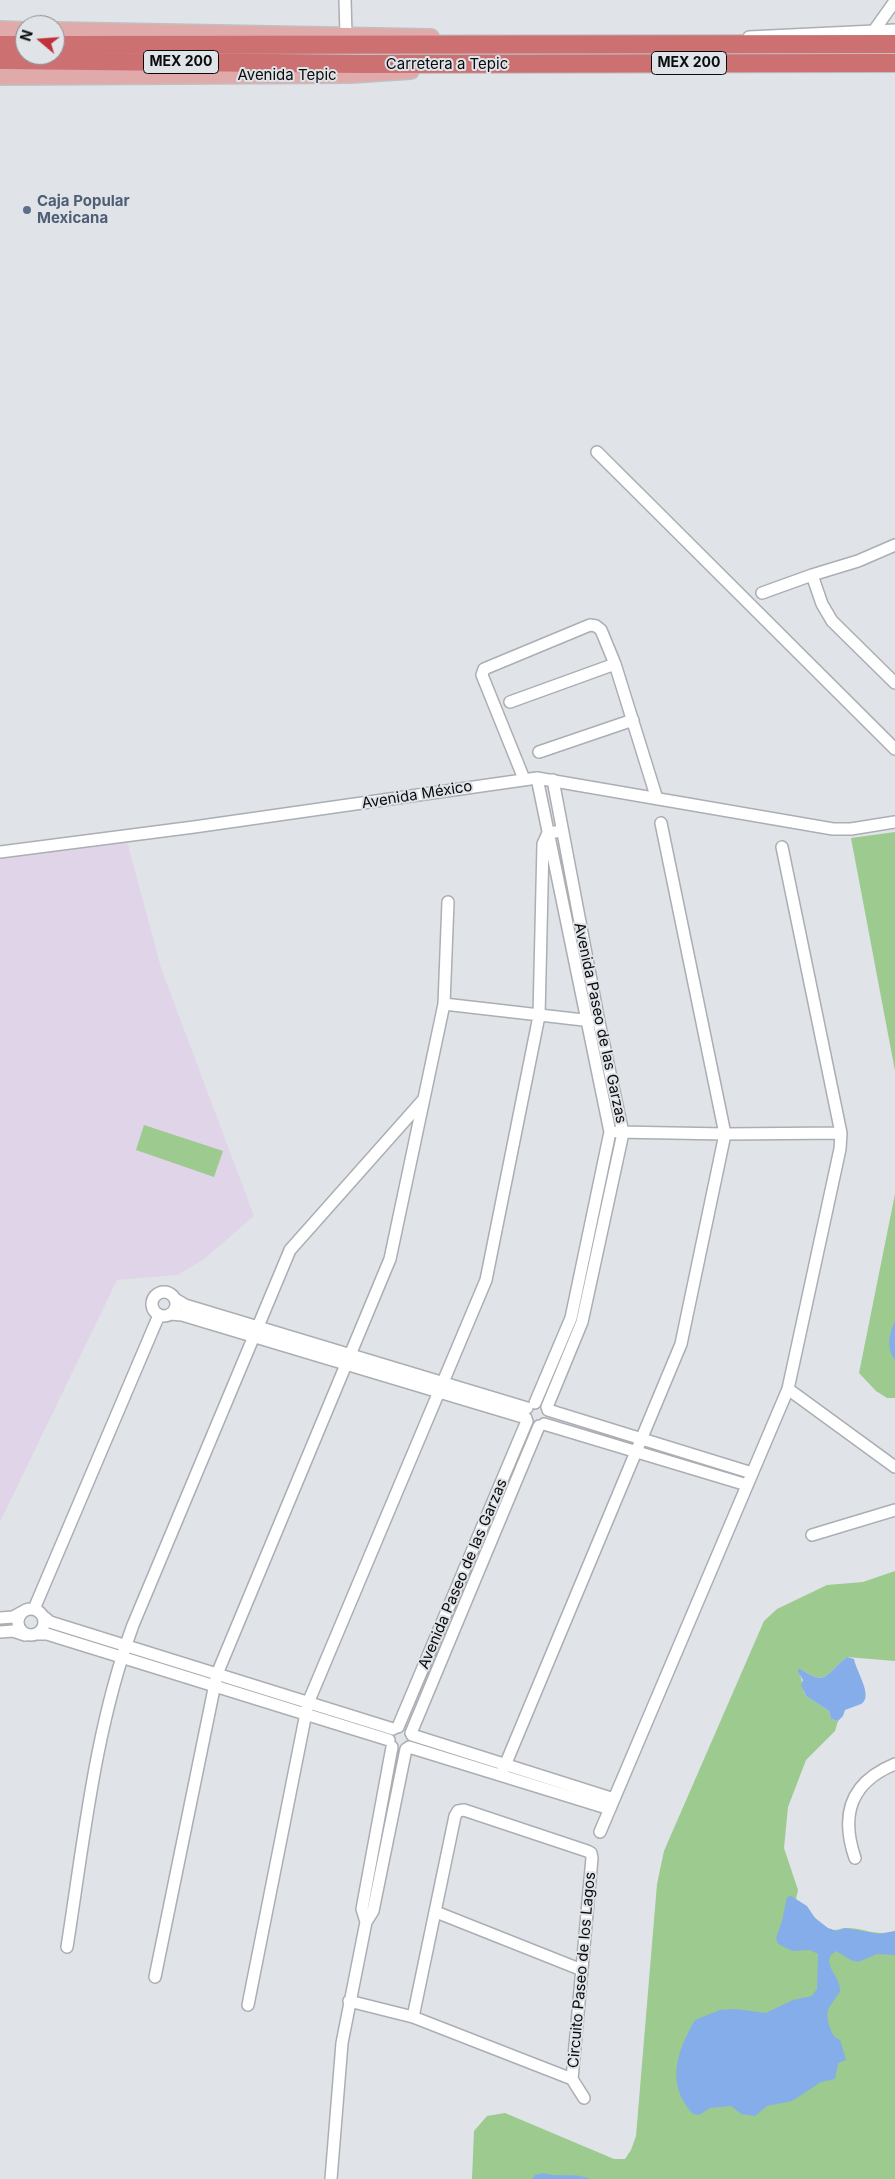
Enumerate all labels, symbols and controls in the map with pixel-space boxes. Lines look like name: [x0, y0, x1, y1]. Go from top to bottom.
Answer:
north arrow: [15, 15, 65, 65]
text: N: [16, 28, 36, 43]
road number: MEX 200: [144, 51, 218, 74]
road number: MEX 200: [652, 52, 726, 74]
street label: Carretera a Tepic: [386, 55, 508, 73]
street label: Avenida Tepic: [237, 66, 337, 84]
place label: Caja Popular Mexicana: [37, 192, 130, 227]
marker: Caja Popular Mexicana: [21, 204, 33, 216]
street label: Avenida México: [360, 777, 474, 813]
street label: Avenida Paseo de las Garzas: [570, 921, 630, 1125]
street label: Avenida Paseo de las Garzas: [415, 1476, 511, 1672]
street label: Circuito Paseo de los Lagos: [564, 1871, 600, 2069]

